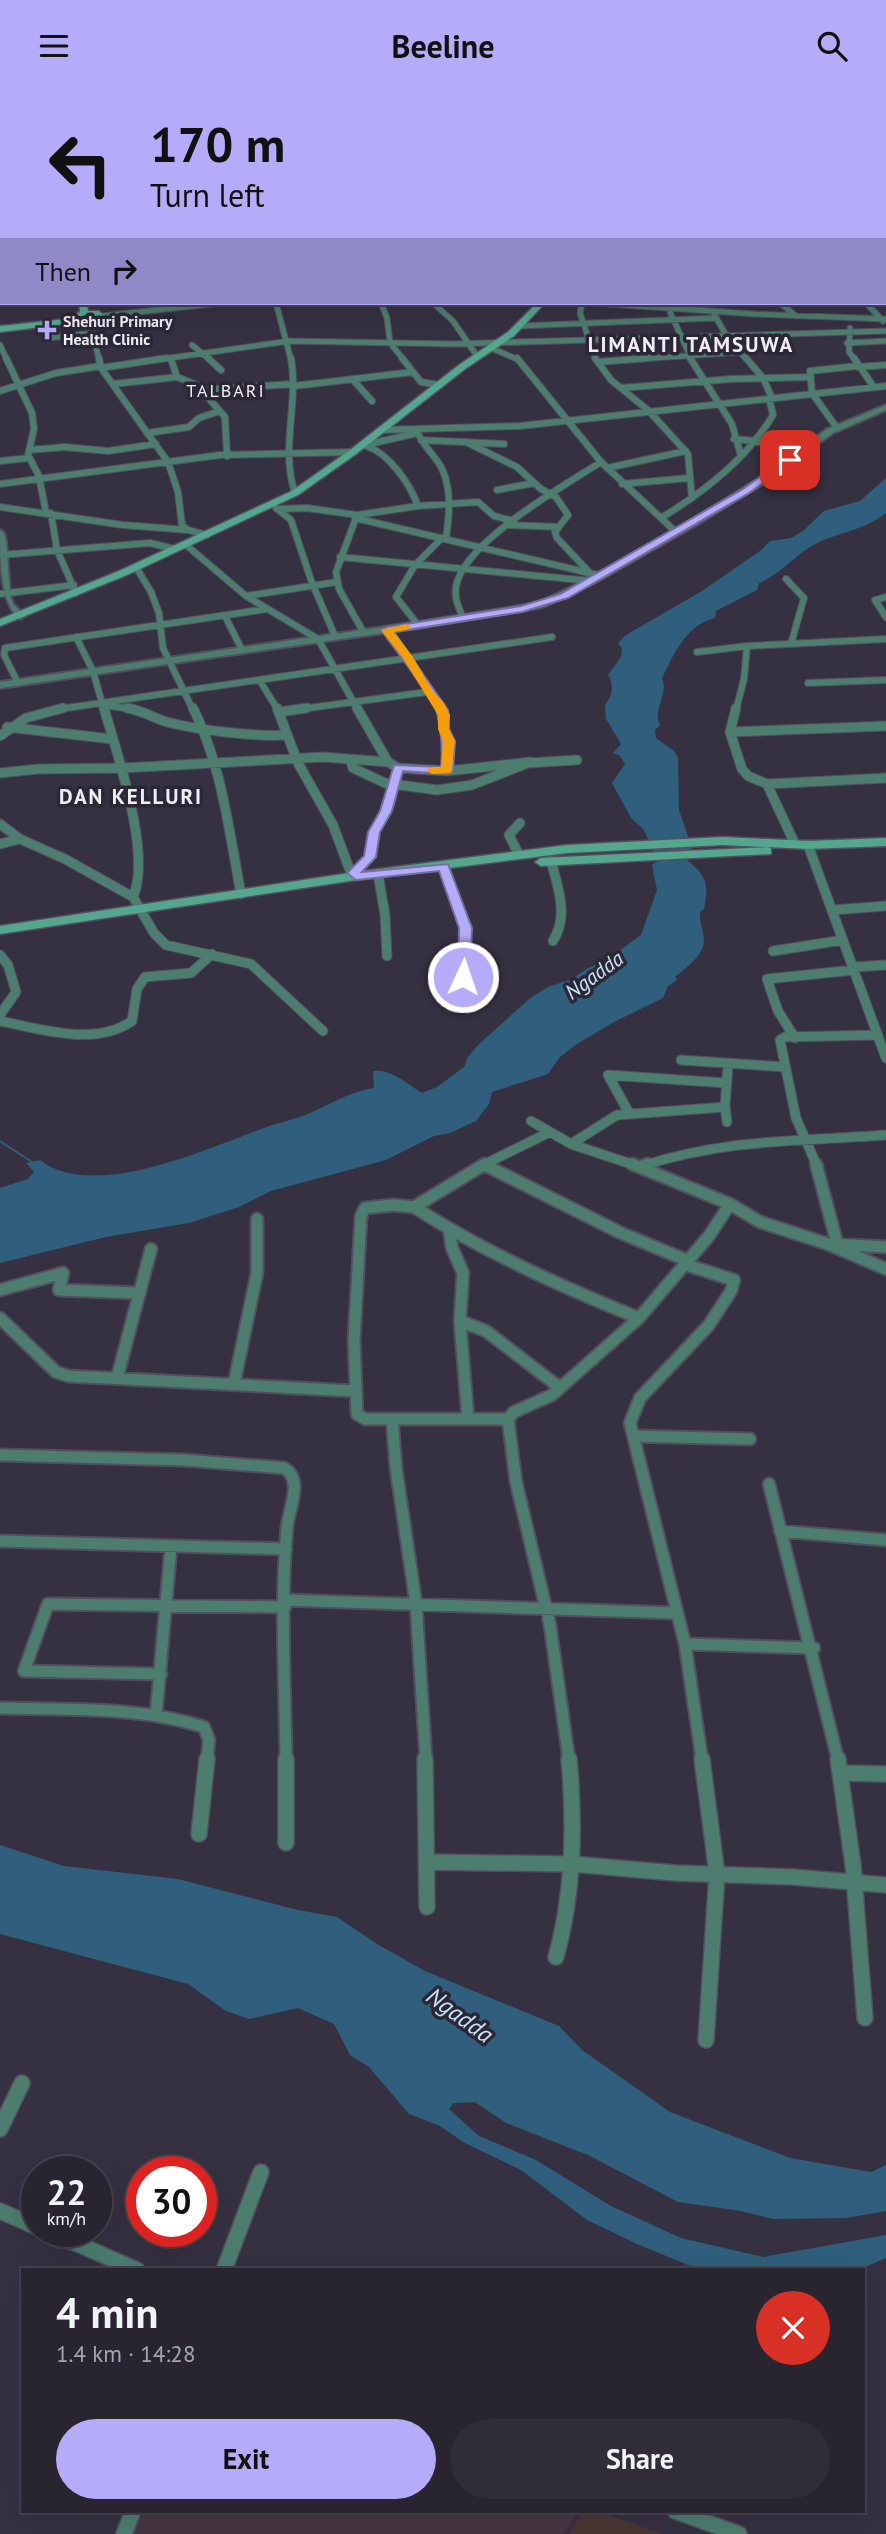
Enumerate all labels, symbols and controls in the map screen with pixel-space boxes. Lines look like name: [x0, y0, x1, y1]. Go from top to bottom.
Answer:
text: Beeline: [392, 25, 494, 67]
icon: menu: [35, 27, 73, 65]
icon: search: [813, 27, 851, 65]
text: 170 m: [150, 112, 285, 176]
icon: left: [35, 119, 126, 210]
text: Turn left: [150, 174, 265, 216]
icon: right: [105, 252, 143, 290]
text: Then: [35, 255, 91, 288]
place label: Shehuri Primary Health Clinic: [63, 311, 173, 349]
marker: Shehuri Primary Health Clinic: [37, 320, 57, 340]
district label: LIMANTI TAMSUWA: [588, 331, 794, 358]
district label: TALBARI: [186, 379, 266, 402]
pin: [760, 430, 820, 490]
icon: arrive: [771, 441, 809, 479]
district label: DAN KELLURI: [59, 783, 203, 810]
position arrow: [426, 940, 500, 1014]
water label: Ngadda: [559, 944, 629, 1005]
water label: Ngadda: [420, 1980, 500, 2050]
speed limit sign: 30: [126, 2156, 217, 2247]
text: 22: [47, 2169, 86, 2215]
text: km/h: [47, 2207, 86, 2230]
text: 4 min: [56, 2285, 158, 2340]
button: close: [756, 2291, 830, 2365]
text: 1.4 km · 14:28: [56, 2339, 195, 2368]
button: Exit: [56, 2419, 436, 2499]
button: Share: [450, 2419, 830, 2499]

